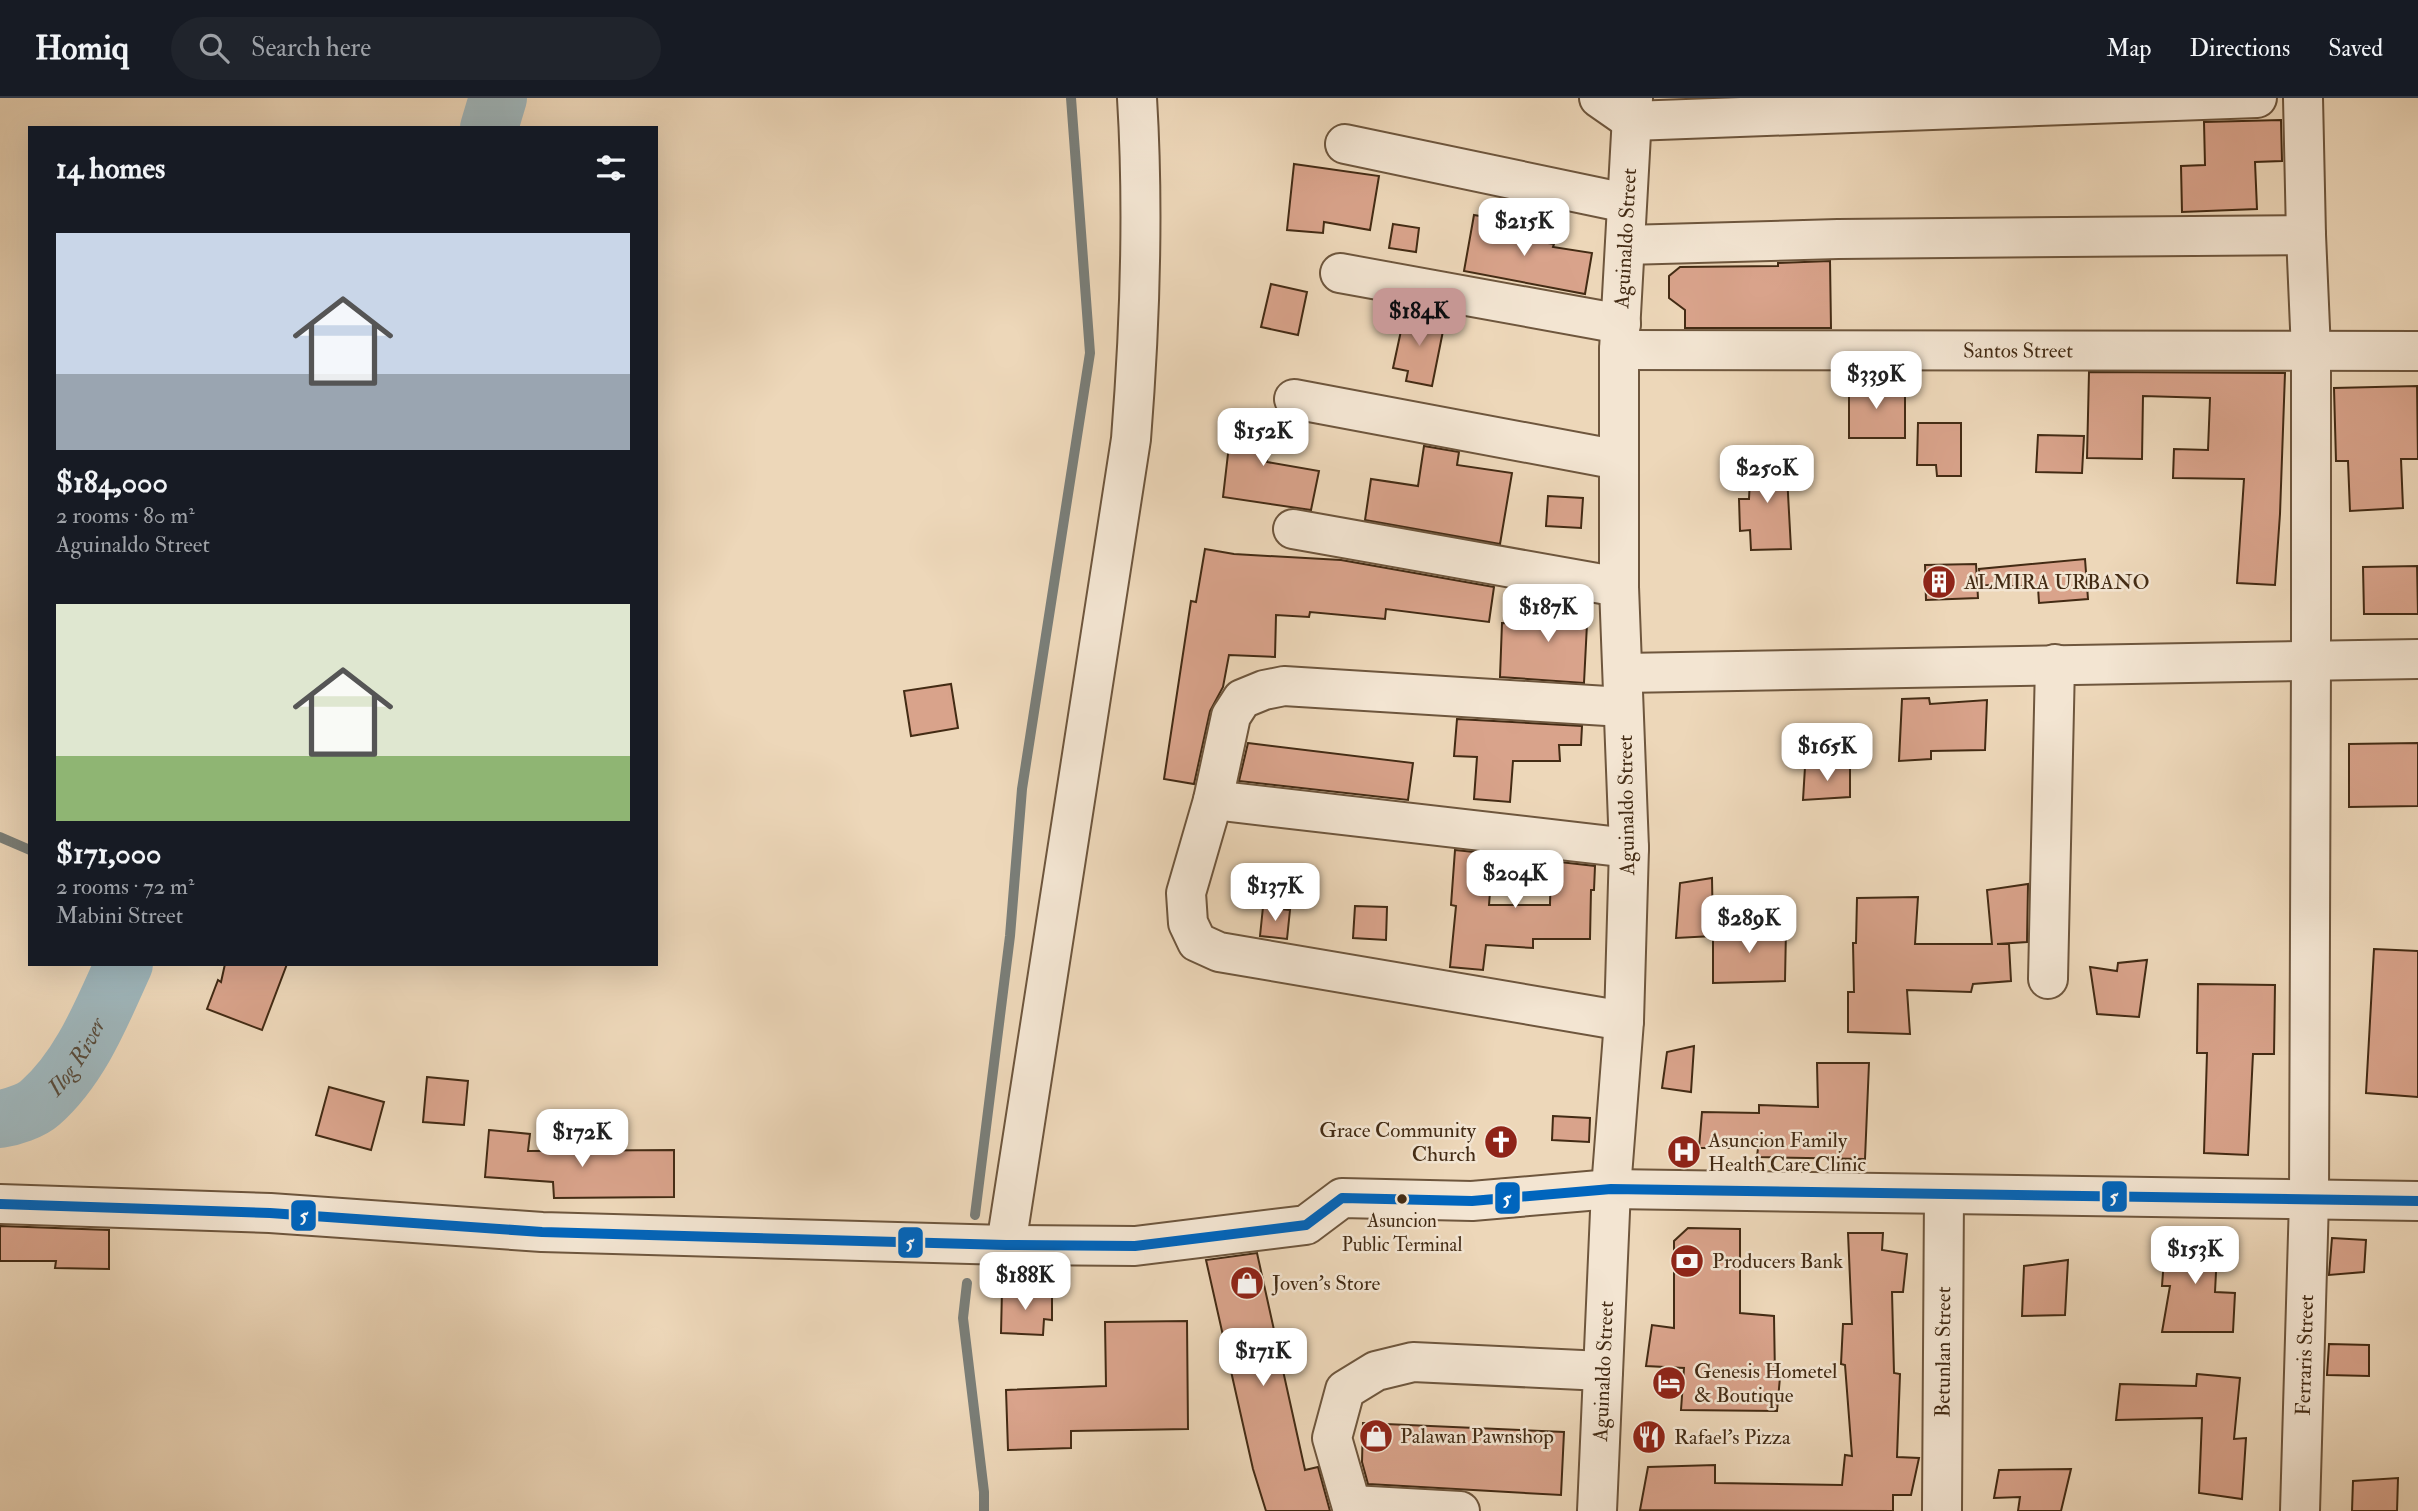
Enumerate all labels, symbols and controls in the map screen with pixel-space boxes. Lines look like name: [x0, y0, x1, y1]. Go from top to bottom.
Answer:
search box: [171, 17, 661, 80]
text: Homiq: [35, 28, 129, 69]
icon: search: [195, 29, 233, 67]
text: Search here: [251, 32, 371, 64]
text: Map: [2106, 33, 2151, 64]
text: Directions: [2189, 33, 2290, 64]
text: Saved: [2328, 33, 2383, 64]
icon: filters: [592, 149, 630, 187]
text: 14 homes: [56, 150, 165, 187]
street label: Aguinaldo Street: [1608, 167, 1643, 310]
pin: $215K: [1475, 198, 1573, 258]
text: $215K: [1494, 206, 1554, 235]
icon: home: [280, 278, 406, 404]
pin: $184K: [1370, 288, 1468, 348]
text: $184K: [1389, 296, 1449, 325]
street label: Santos Street: [1963, 337, 2073, 365]
pin: $339K: [1827, 352, 1925, 411]
text: $339K: [1847, 359, 1905, 388]
pin: $152K: [1214, 408, 1312, 468]
text: $152K: [1234, 416, 1292, 445]
pin: $250K: [1718, 446, 1816, 505]
text: $250K: [1736, 453, 1798, 482]
text: $184,000: [56, 464, 168, 501]
text: 2 rooms · 80 m²: [56, 501, 195, 530]
text: Aguinaldo Street: [56, 530, 210, 559]
building icon: ALMIRA URBANO: [1920, 563, 1958, 601]
place label: ALMIRA URBANO: [1963, 569, 2150, 596]
pin: $187K: [1499, 584, 1597, 644]
text: $187K: [1519, 592, 1577, 621]
icon: home: [280, 649, 406, 775]
pin: $165K: [1778, 724, 1876, 783]
text: $165K: [1798, 731, 1856, 760]
street label: Aguinaldo Street: [1612, 734, 1641, 876]
text: $171,000: [56, 835, 161, 872]
pin: $204K: [1466, 850, 1564, 910]
text: $204K: [1483, 858, 1547, 887]
pin: $137K: [1226, 864, 1324, 923]
text: $137K: [1247, 871, 1303, 900]
text: 2 rooms · 72 m²: [56, 872, 194, 901]
pin: $289K: [1700, 896, 1798, 955]
text: Mabini Street: [56, 901, 183, 930]
text: $289K: [1717, 903, 1781, 932]
water label: Ilog River: [41, 1012, 113, 1103]
pin: $172K: [533, 1110, 631, 1169]
text: $172K: [552, 1117, 612, 1146]
place label: Grace Community Church: [1319, 1117, 1477, 1168]
church icon: Grace Community Church: [1482, 1123, 1520, 1161]
place label: Asuncion Family Health Care Clinic: [1707, 1127, 1866, 1178]
hospital icon: Asuncion Family Health Care Clinic: [1665, 1133, 1703, 1171]
line badge: 5: [2101, 1180, 2128, 1213]
line badge: 5: [1494, 1181, 1521, 1215]
text: 5: [2110, 1185, 2119, 1209]
text: 5: [1503, 1187, 1512, 1211]
marker: Asuncion Public Terminal: [1395, 1192, 1409, 1206]
line badge: 5: [290, 1199, 317, 1232]
text: 5: [300, 1204, 309, 1228]
place label: Asuncion Public Terminal: [1342, 1209, 1462, 1257]
line badge: 5: [897, 1226, 924, 1259]
pin: $153K: [2146, 1226, 2244, 1286]
text: 5: [906, 1231, 915, 1255]
text: $153K: [2167, 1234, 2223, 1263]
bank icon: Producers Bank: [1668, 1242, 1706, 1280]
place label: Producers Bank: [1712, 1248, 1843, 1275]
pin: $188K: [976, 1252, 1074, 1312]
text: $188K: [996, 1260, 1054, 1289]
shop icon: Joven's Store: [1228, 1264, 1266, 1302]
place label: Joven's Store: [1271, 1270, 1380, 1297]
street label: Betunlan Street: [1930, 1286, 1957, 1418]
street label: Ferraris Street: [2290, 1294, 2320, 1416]
street label: Aguinaldo Street: [1587, 1300, 1620, 1443]
pin: $171K: [1214, 1328, 1312, 1388]
text: $171K: [1235, 1336, 1291, 1365]
place label: Genesis Hometel & Boutique: [1694, 1358, 1838, 1409]
hotel icon: Genesis Hometel & Boutique: [1650, 1364, 1688, 1402]
shop icon: Palawan Pawnshop: [1357, 1417, 1395, 1455]
restaurant icon: Rafael's Pizza: [1630, 1418, 1668, 1456]
place label: Palawan Pawnshop: [1400, 1423, 1554, 1450]
place label: Rafael's Pizza: [1674, 1424, 1791, 1451]

